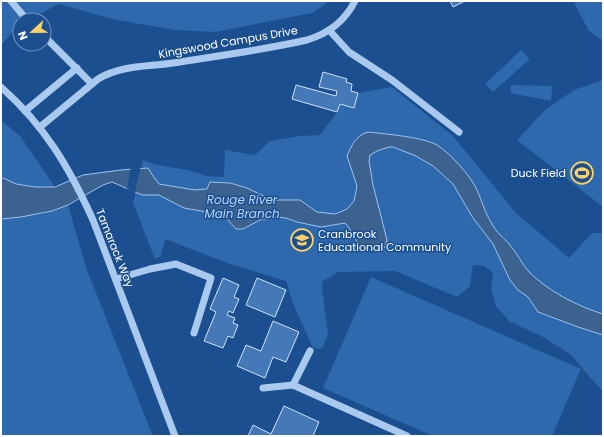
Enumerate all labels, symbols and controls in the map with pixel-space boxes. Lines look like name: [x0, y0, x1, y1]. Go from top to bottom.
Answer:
north arrow: [12, 12, 52, 52]
street label: Kingswood Campus Drive: [157, 22, 299, 62]
text: N: [14, 29, 32, 43]
sports icon: Duck Field: [569, 160, 595, 186]
place label: Duck Field: [511, 165, 566, 181]
water label: Rouge River Main Branch: [204, 191, 280, 222]
street label: Tamarack Way: [92, 206, 138, 290]
place label: Cranbrook Educational Community: [318, 226, 452, 255]
school or university icon: Cranbrook Educational Community: [289, 227, 315, 253]

